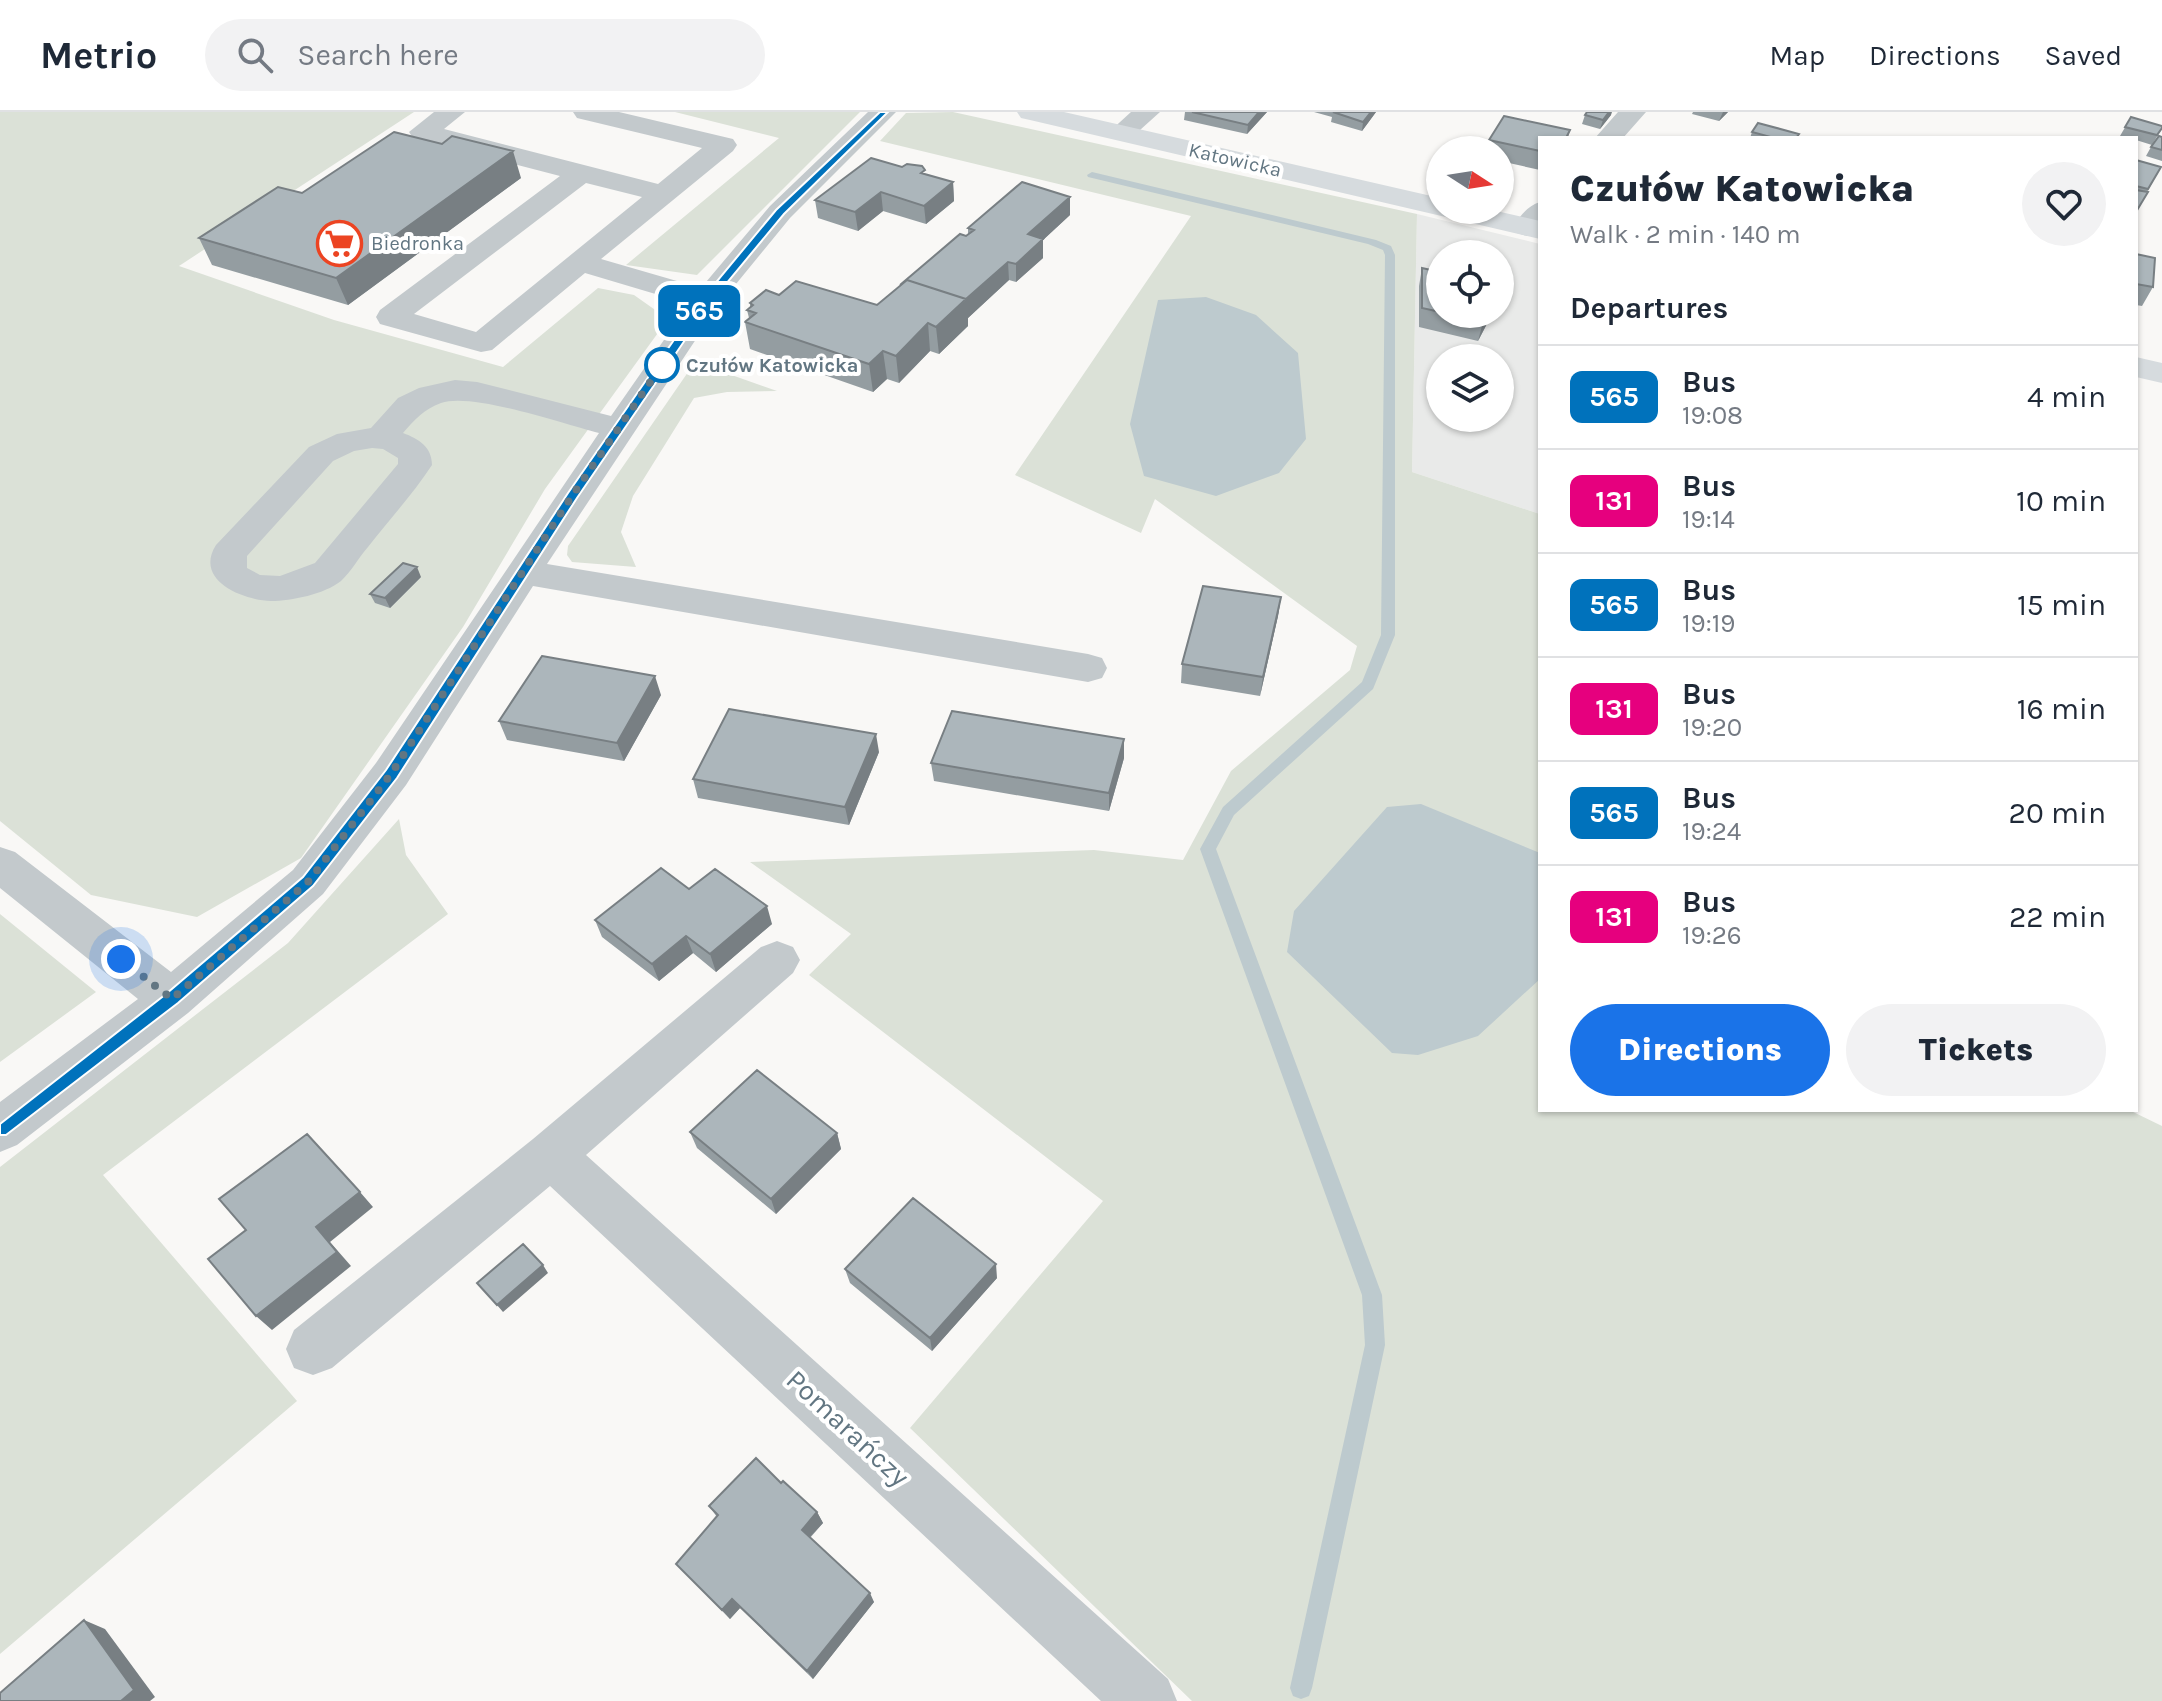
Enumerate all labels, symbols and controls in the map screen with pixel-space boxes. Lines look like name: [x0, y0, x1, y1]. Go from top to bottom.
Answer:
search box: [205, 19, 765, 91]
text: Metrio: [40, 33, 157, 78]
icon: search: [233, 33, 277, 77]
text: Search here: [297, 37, 459, 73]
text: Map: [1770, 39, 1825, 72]
text: Directions: [1869, 39, 2001, 72]
text: Saved: [2045, 39, 2122, 72]
north arrow: [1426, 136, 1514, 224]
map controls: [1426, 136, 1514, 432]
street label: Katowicka: [1186, 138, 1284, 182]
button: heart: [2022, 162, 2106, 246]
text: Czułów Katowicka: [1570, 166, 1914, 211]
supermarket icon: Biedronka: [316, 219, 364, 267]
text: Walk · 2 min · 140 m: [1570, 219, 1801, 250]
place label: Biedronka: [371, 232, 464, 255]
button: locate: [1426, 240, 1514, 328]
line badge: 565: [653, 285, 745, 337]
text: Departures: [1570, 290, 1728, 326]
text: 565: [674, 294, 724, 327]
button: layers: [1426, 344, 1514, 432]
marker: Czułów Katowicka: [645, 348, 679, 382]
place label: Czułów Katowicka: [686, 354, 859, 377]
text: Bus: [1682, 364, 1736, 400]
text: 4 min: [2027, 379, 2106, 415]
text: 565: [1589, 380, 1639, 413]
text: 19:08: [1682, 400, 1743, 431]
text: Bus: [1682, 468, 1736, 504]
text: 10 min: [2016, 483, 2106, 519]
text: 131: [1595, 484, 1633, 517]
text: 19:14: [1682, 504, 1735, 535]
text: Bus: [1682, 572, 1736, 608]
text: 15 min: [2017, 587, 2106, 623]
text: 565: [1589, 588, 1639, 621]
text: 19:19: [1682, 608, 1735, 639]
text: Bus: [1682, 676, 1736, 712]
text: 16 min: [2017, 691, 2106, 727]
text: 131: [1595, 692, 1633, 725]
text: 19:20: [1682, 712, 1742, 743]
text: Bus: [1682, 780, 1736, 816]
text: 20 min: [2009, 795, 2106, 831]
text: 565: [1589, 796, 1639, 829]
text: 19:24: [1682, 816, 1741, 847]
text: Bus: [1682, 884, 1736, 920]
text: 22 min: [2009, 899, 2106, 935]
text: 131: [1595, 900, 1633, 933]
text: 19:26: [1682, 920, 1742, 951]
your location: [101, 939, 141, 979]
button: Directions: [1570, 1004, 1830, 1096]
button: Tickets: [1846, 1004, 2106, 1096]
street label: Pomarańczy: [780, 1363, 916, 1493]

